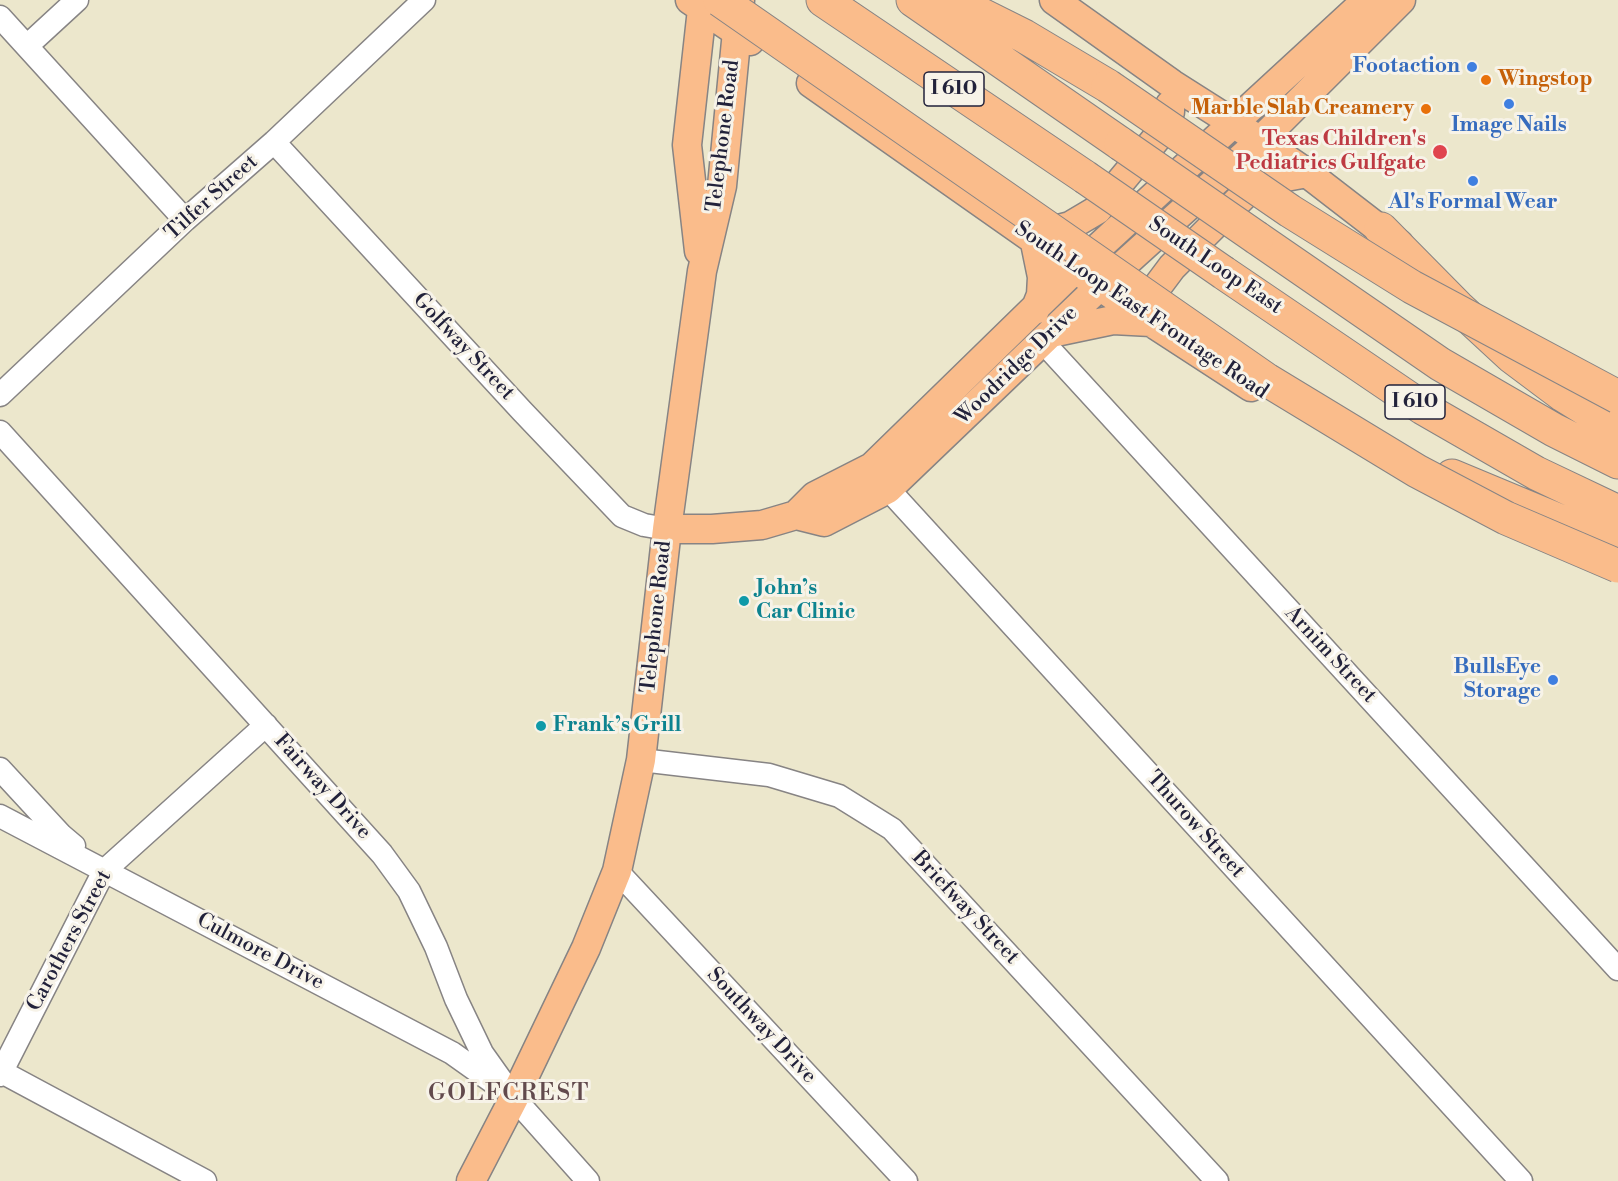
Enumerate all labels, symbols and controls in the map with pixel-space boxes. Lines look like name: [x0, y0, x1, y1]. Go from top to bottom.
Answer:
place label: Footaction: [1353, 54, 1460, 80]
street label: Telephone Road: [702, 59, 746, 213]
marker: Footaction: [1465, 60, 1479, 74]
place label: Wingstop: [1498, 67, 1592, 93]
road number: I 610: [924, 72, 984, 106]
marker: Wingstop: [1479, 73, 1493, 87]
place label: Marble Slab Creamery: [1191, 96, 1414, 122]
marker: Image Nails: [1502, 97, 1516, 111]
marker: Marble Slab Creamery: [1419, 102, 1433, 116]
place label: Image Nails: [1451, 113, 1567, 139]
place label: Texas Children's Pediatrics Gulfgate: [1236, 127, 1426, 177]
marker: Texas Children's Pediatrics Gulfgate: [1431, 143, 1449, 161]
street label: Tilfer Street: [160, 150, 264, 246]
marker: Al's Formal Wear: [1466, 174, 1480, 188]
place label: Al's Formal Wear: [1388, 190, 1558, 216]
street label: South Loop East: [1143, 212, 1287, 320]
street label: South Loop East Frontage Road: [1010, 217, 1272, 405]
street label: Golfway Street: [407, 288, 519, 406]
street label: Woodridge Drive: [951, 301, 1083, 431]
road number: I 610: [1385, 385, 1445, 419]
street label: Telephone Road: [636, 540, 678, 694]
place label: John’s Car Clinic: [756, 576, 855, 626]
marker: John’s Car Clinic: [737, 594, 751, 608]
street label: Arnim Street: [1279, 601, 1381, 709]
place label: BullsEye Storage: [1454, 655, 1541, 705]
marker: BullsEye Storage: [1546, 673, 1560, 687]
place label: Frank’s Grill: [553, 713, 681, 739]
marker: Frank’s Grill: [534, 719, 548, 733]
street label: Fairway Drive: [268, 729, 376, 845]
street label: Thurow Street: [1140, 766, 1250, 884]
street label: Briefway Street: [906, 846, 1024, 970]
street label: Carothers Street: [22, 866, 118, 1016]
street label: Culmore Drive: [192, 908, 328, 996]
street label: Southway Drive: [701, 963, 821, 1089]
district label: GOLFCREST: [428, 1080, 590, 1108]

